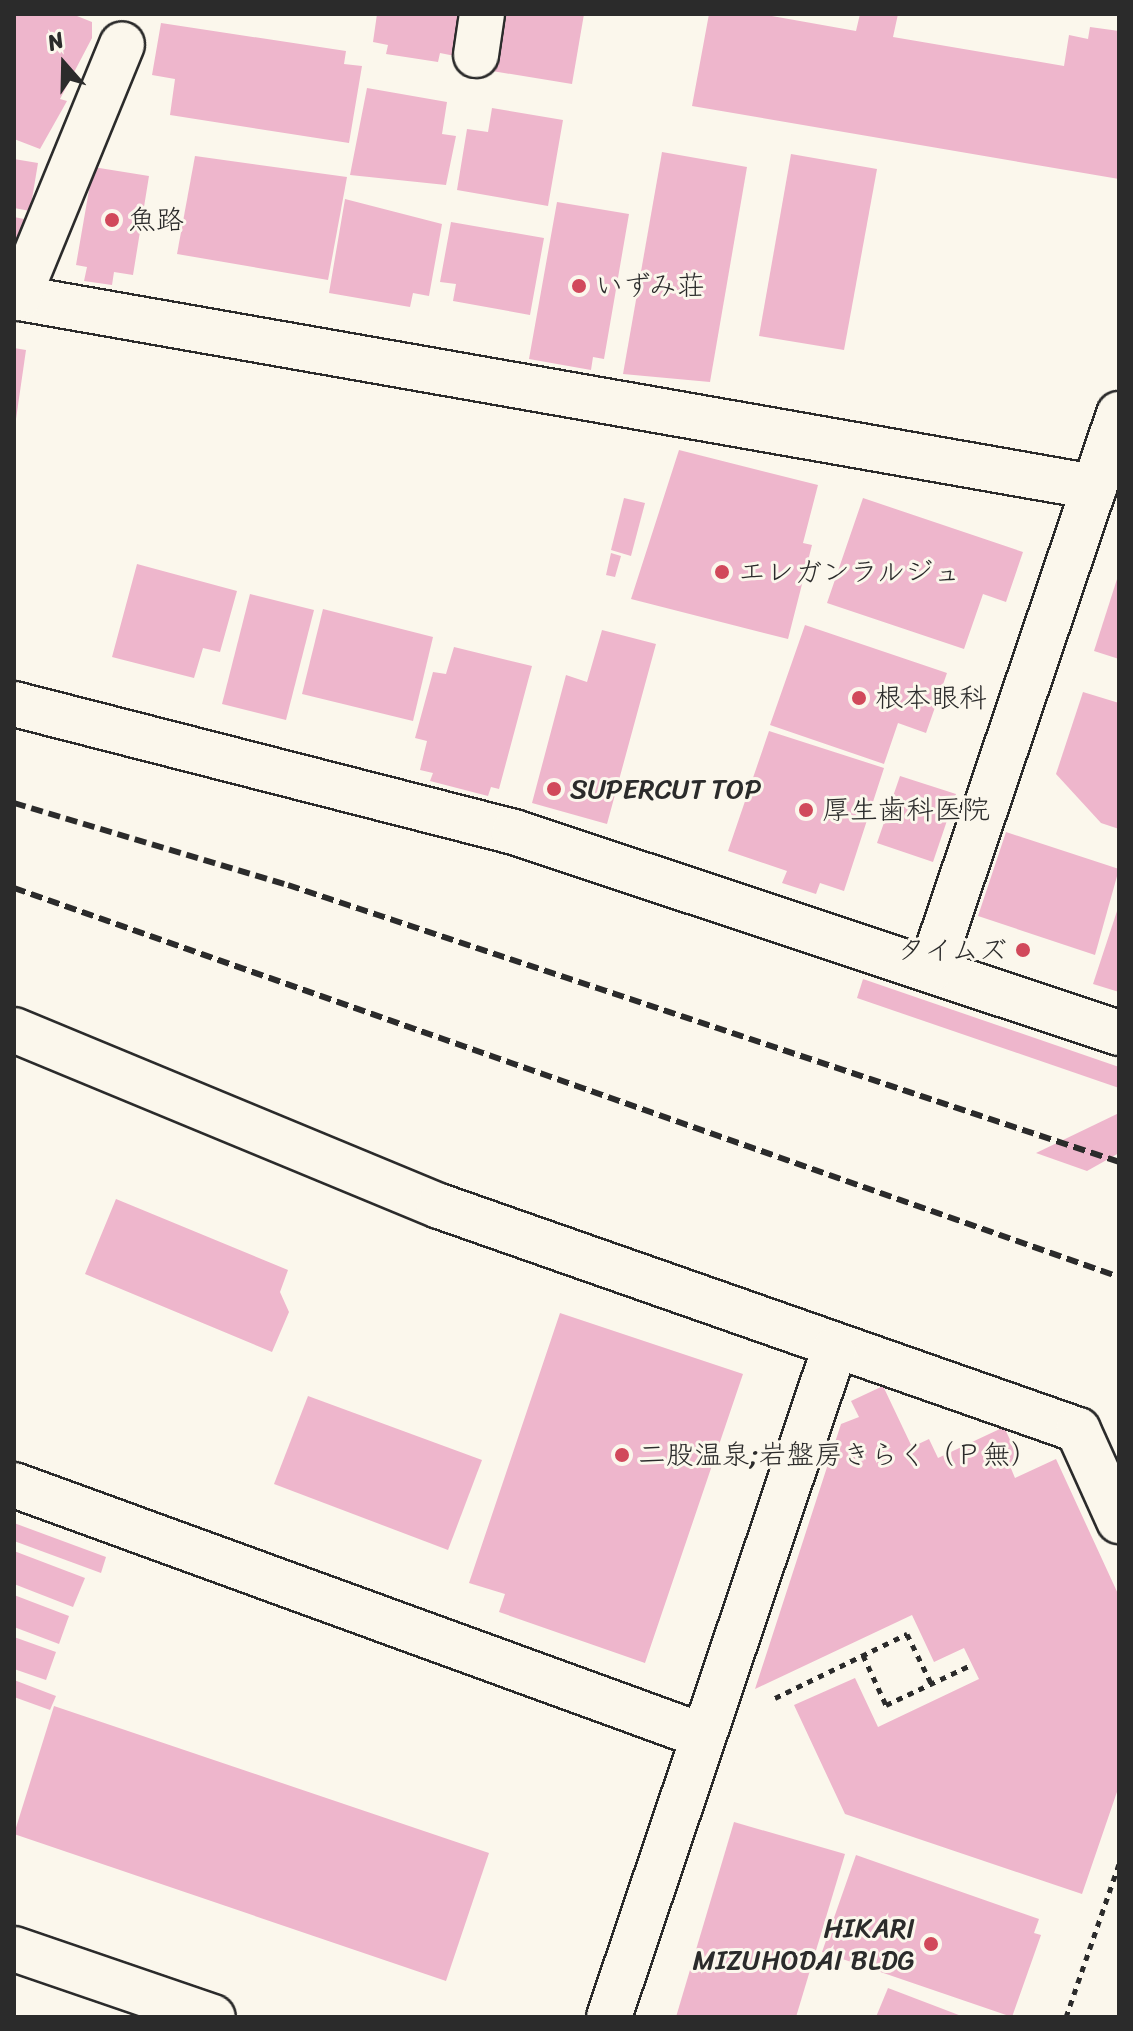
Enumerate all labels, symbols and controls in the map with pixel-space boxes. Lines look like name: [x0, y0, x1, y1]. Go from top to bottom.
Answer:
text: N: [42, 20, 69, 62]
north arrow: [24, 24, 104, 104]
place label: 魚路: [128, 203, 184, 237]
marker: 魚路: [103, 211, 121, 229]
place label: いずみ荘: [595, 269, 707, 303]
marker: いずみ荘: [570, 277, 588, 295]
place label: エレガンラルジュ: [738, 555, 962, 589]
marker: エレガンラルジュ: [713, 563, 731, 581]
place label: 根本眼科: [875, 681, 987, 715]
marker: 根本眼科: [850, 689, 868, 707]
place label: SUPERCUT TOP: [570, 772, 762, 806]
marker: SUPERCUT TOP: [545, 780, 563, 798]
place label: 厚生歯科医院: [822, 793, 990, 827]
marker: 厚生歯科医院: [797, 801, 815, 819]
place label: タイムズ: [895, 933, 1007, 967]
marker: タイムズ: [1014, 941, 1032, 959]
place label: 二股温泉;岩盤房きらく（Ｐ無）: [638, 1438, 1038, 1472]
marker: 二股温泉;岩盤房きらく（Ｐ無）: [613, 1446, 631, 1464]
place label: HIKARI MIZUHODAI BLDG: [693, 1911, 915, 1977]
marker: HIKARI MIZUHODAI BLDG: [922, 1935, 940, 1953]

